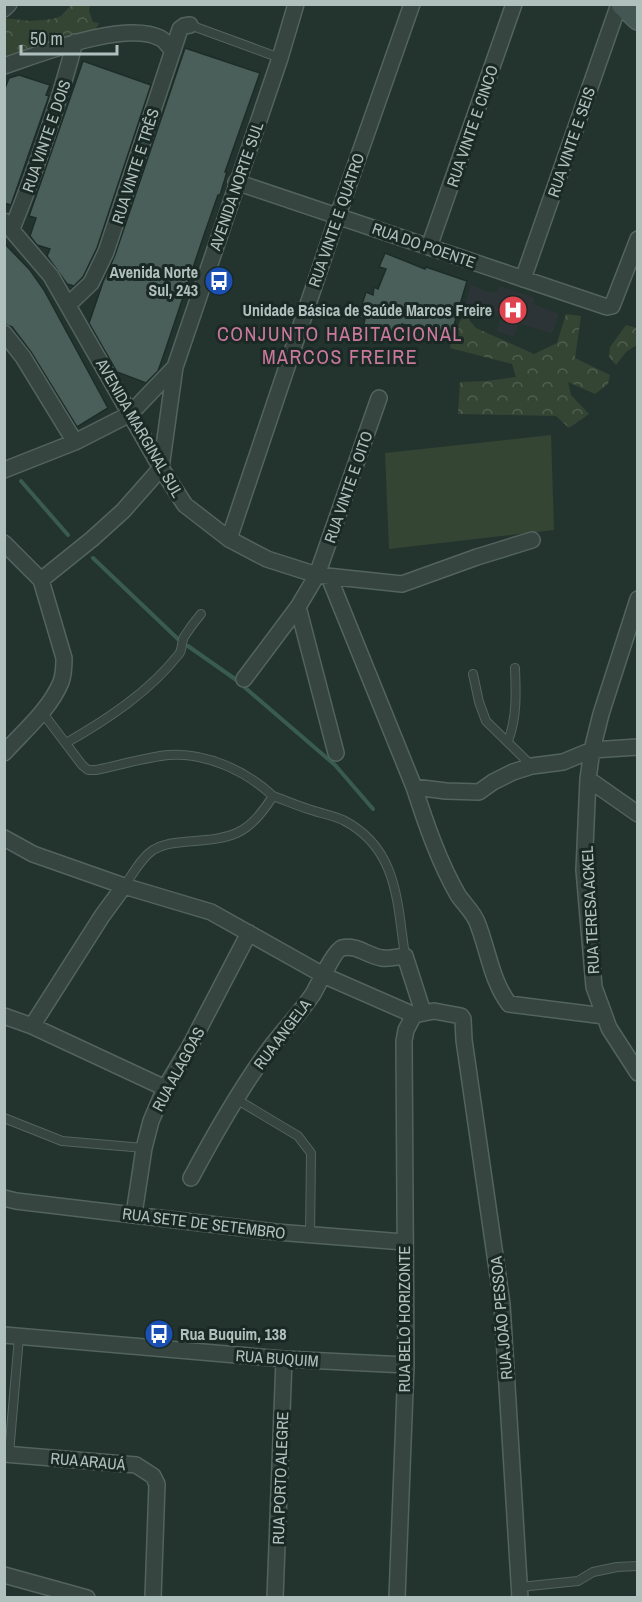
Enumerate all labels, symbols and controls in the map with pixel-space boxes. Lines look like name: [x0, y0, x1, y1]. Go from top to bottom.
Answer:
scale bar: [21, 18, 117, 56]
text: 50 m: [30, 26, 63, 51]
street label: RUA VINTE E CINCO: [441, 62, 503, 190]
street label: RUA VINTE E DOIS: [16, 77, 76, 195]
street label: RUA VINTE E SEIS: [542, 84, 600, 200]
street label: RUA VINTE E TRÊS: [106, 105, 164, 227]
street label: AVENIDA NORTE SUL: [203, 118, 269, 254]
street label: RUA VINTE E QUATRO: [303, 150, 369, 290]
street label: RUA DO POENTE: [369, 217, 479, 273]
place label: Avenida Norte Sul, 243: [110, 261, 198, 301]
bus stop icon: Avenida Norte Sul, 243: [203, 265, 235, 297]
hospital icon: Unidade Básica de Saúde Marcos Freire: [497, 294, 529, 326]
place label: Unidade Básica de Saúde Marcos Freire: [243, 299, 492, 321]
district label: CONJUNTO HABITACIONAL MARCOS FREIRE: [217, 320, 463, 370]
street label: AVENIDA MARGINAL SUL: [91, 354, 189, 502]
street label: RUA VINTE E OITO: [319, 428, 377, 546]
street label: RUA TERESA ACKEL: [576, 845, 604, 975]
street label: RUA ANGELA: [248, 994, 316, 1074]
street label: RUA ALAGOAS: [147, 1023, 210, 1115]
street label: RUA SETE DE SETEMBRO: [121, 1202, 287, 1244]
street label: RUA BELO HORIZONTE: [393, 1246, 415, 1392]
street label: RUA JOÃO PESSOA: [485, 1255, 517, 1381]
bus stop icon: Rua Buquim, 138: [143, 1318, 175, 1350]
place label: Rua Buquim, 138: [180, 1323, 286, 1345]
street label: RUA BUQUIM: [235, 1344, 319, 1372]
street label: RUA PORTO ALEGRE: [267, 1411, 293, 1545]
street label: RUA ARAUÁ: [50, 1447, 127, 1475]

